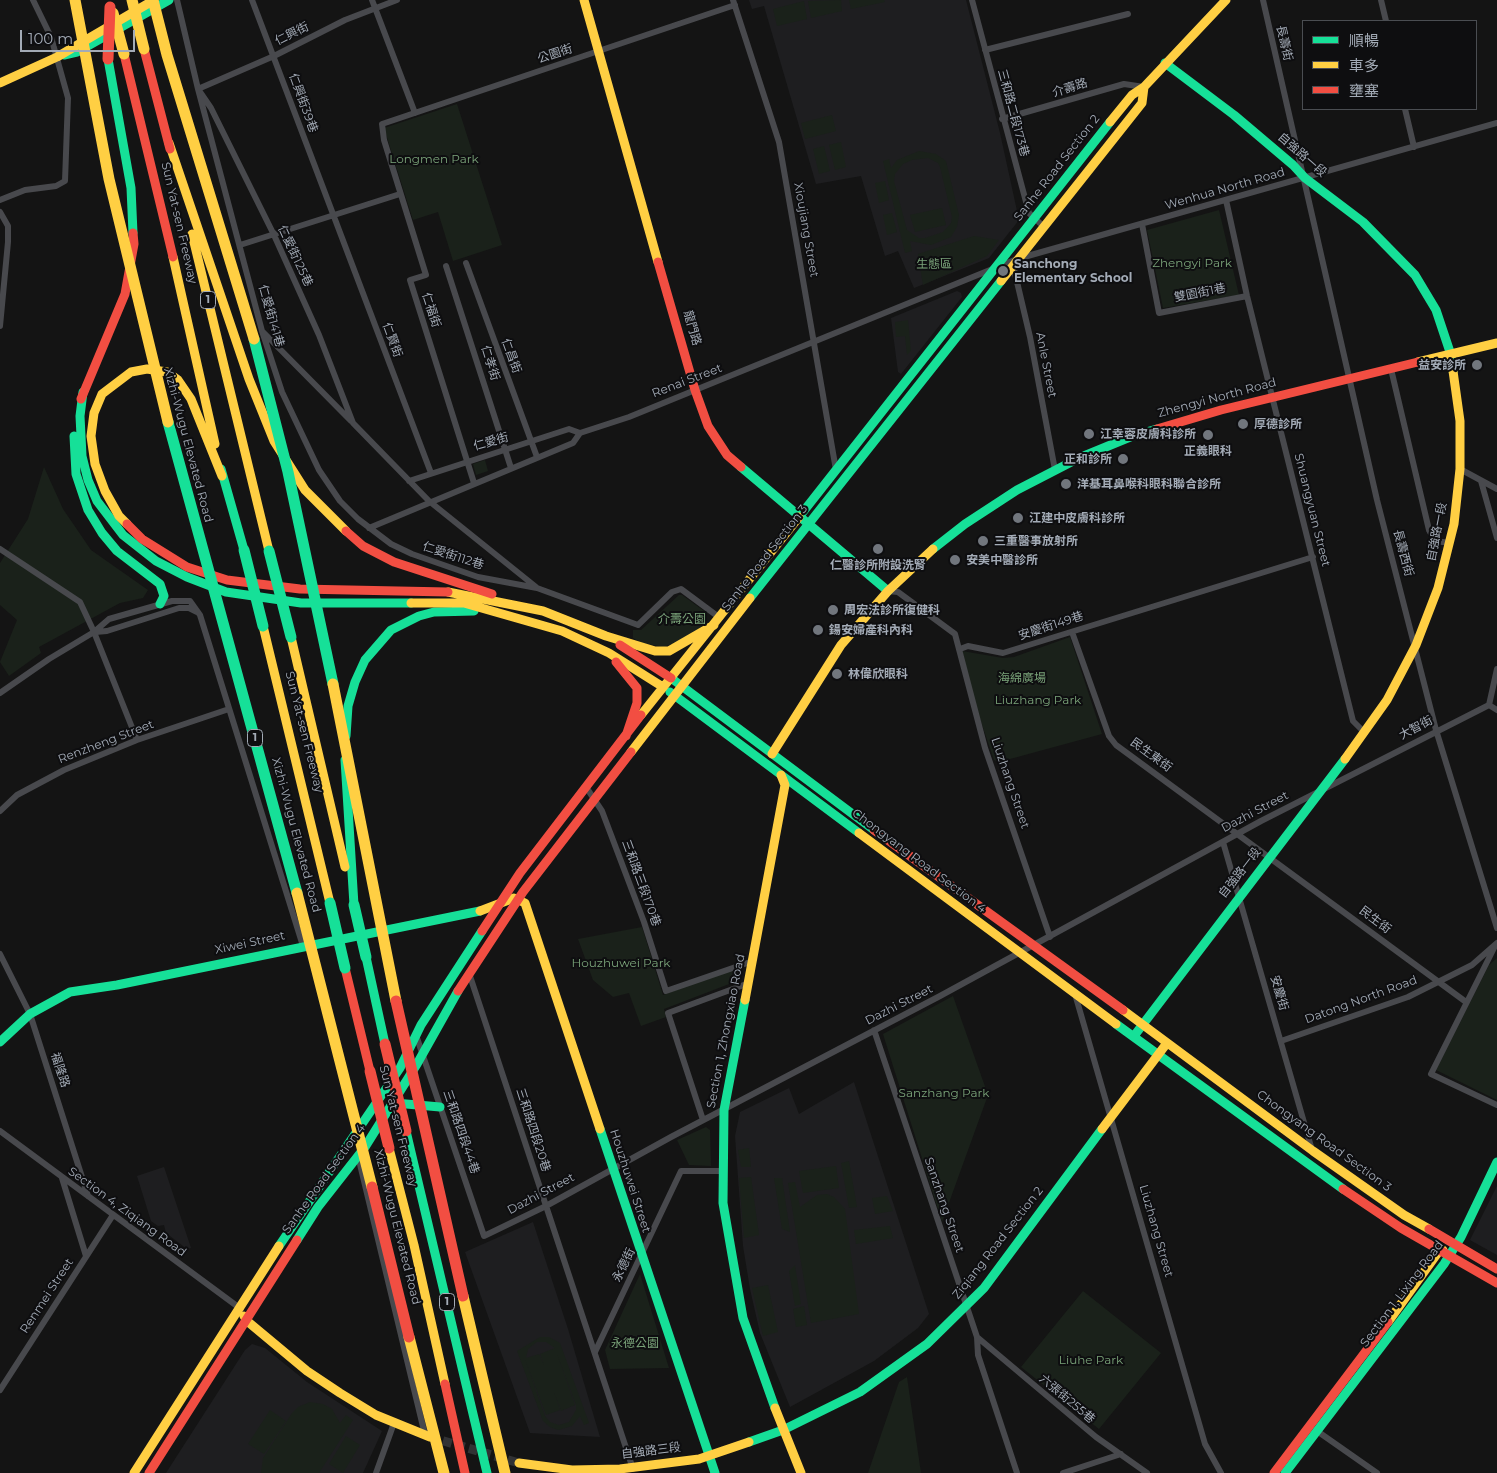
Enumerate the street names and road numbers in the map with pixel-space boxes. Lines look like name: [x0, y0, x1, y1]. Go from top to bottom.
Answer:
street label: 仁興街: [273, 19, 311, 49]
street label: 長壽街: [1273, 24, 1295, 62]
street label: 公園街: [536, 42, 574, 66]
street label: 三和路二段173巷: [994, 68, 1032, 158]
street label: 仁興街39巷: [286, 71, 320, 135]
street label: 介壽路: [1051, 76, 1089, 100]
street label: Sanhe Road Section 2: [1011, 112, 1103, 224]
street label: 自強路一段: [1275, 130, 1329, 180]
street label: Sun Yat-sen Freeway: [158, 161, 200, 285]
street label: Wenhua North Road: [1163, 165, 1287, 213]
street label: Xioujiang Street: [791, 181, 821, 279]
street label: 仁愛街125巷: [275, 223, 315, 289]
street label: 雙園街1巷: [1173, 281, 1227, 305]
street label: 仁愛街141巷: [255, 283, 287, 349]
street label: 仁福街: [419, 291, 443, 329]
road number: 1: [200, 292, 216, 308]
street label: 龍門路: [680, 309, 704, 347]
street label: 仁賢街: [379, 321, 405, 359]
street label: Anle Street: [1033, 331, 1059, 399]
street label: 仁昌街: [498, 337, 524, 375]
street label: 仁孝街: [478, 344, 502, 382]
street label: Renai Street: [650, 361, 724, 401]
street label: Xizhi-Wugu Elevated Road: [160, 366, 216, 524]
street label: Zhengyi North Road: [1156, 375, 1278, 421]
street label: 仁愛街: [472, 430, 510, 454]
street label: Shuangyuan Street: [1291, 452, 1333, 568]
street label: 自強路一段: [1424, 501, 1450, 563]
street label: Sanhe Road Section 3: [719, 502, 811, 614]
street label: 長壽西街: [1390, 528, 1416, 578]
street label: 仁愛街112巷: [421, 539, 485, 573]
street label: 安慶街149巷: [1017, 609, 1085, 643]
street label: Sun Yat-sen Freeway: [282, 670, 326, 794]
street label: 大智街: [1397, 713, 1435, 743]
street label: Renzheng Street: [56, 717, 156, 767]
road number: 1: [248, 730, 262, 746]
street label: 民生東街: [1127, 735, 1175, 775]
street label: Liuzhang Street: [988, 736, 1032, 830]
street label: Xizhi-Wugu Elevated Road: [268, 756, 324, 914]
street label: Dazhi Street: [1219, 788, 1291, 836]
street label: Chongyang Road Section 4: [849, 806, 989, 916]
street label: 三和路三段170巷: [619, 838, 663, 928]
street label: 自強路一段: [1216, 845, 1264, 901]
street label: 民生街: [1356, 903, 1394, 937]
street label: Xiwei Street: [214, 929, 286, 957]
street label: Section 1, Zhongxiao Road: [704, 953, 748, 1109]
street label: Datong North Road: [1303, 973, 1419, 1027]
street label: 安慶街: [1267, 974, 1291, 1012]
street label: Dazhi Street: [863, 982, 935, 1028]
street label: 福隆路: [48, 1051, 72, 1089]
street label: Sun Yat-sen Freeway: [376, 1064, 420, 1188]
street label: 三和路四段20巷: [513, 1087, 553, 1173]
street label: Chongyang Road Section 3: [1254, 1087, 1394, 1195]
street label: 三和路四段44巷: [440, 1088, 482, 1176]
street label: Sanhe Road Section 4: [279, 1121, 369, 1237]
street label: Houzhuwei Street: [606, 1127, 654, 1235]
street label: Xizhi-Wugu Elevated Road: [371, 1148, 423, 1306]
street label: Sanzhang Street: [921, 1156, 967, 1254]
street label: Section 4, Ziqiang Road: [65, 1164, 189, 1260]
street label: Dazhi Street: [505, 1170, 577, 1218]
street label: Liuzhang Street: [1136, 1183, 1176, 1279]
street label: Ziqiang Road Section 2: [950, 1184, 1046, 1302]
street label: Section 1, Lixing Road: [1357, 1238, 1447, 1350]
street label: 永德街: [610, 1246, 638, 1284]
street label: Renmei Street: [17, 1256, 77, 1336]
road number: 1: [440, 1294, 454, 1310]
street label: 六張街255巷: [1036, 1372, 1098, 1426]
street label: 自強路三段: [620, 1440, 682, 1462]

